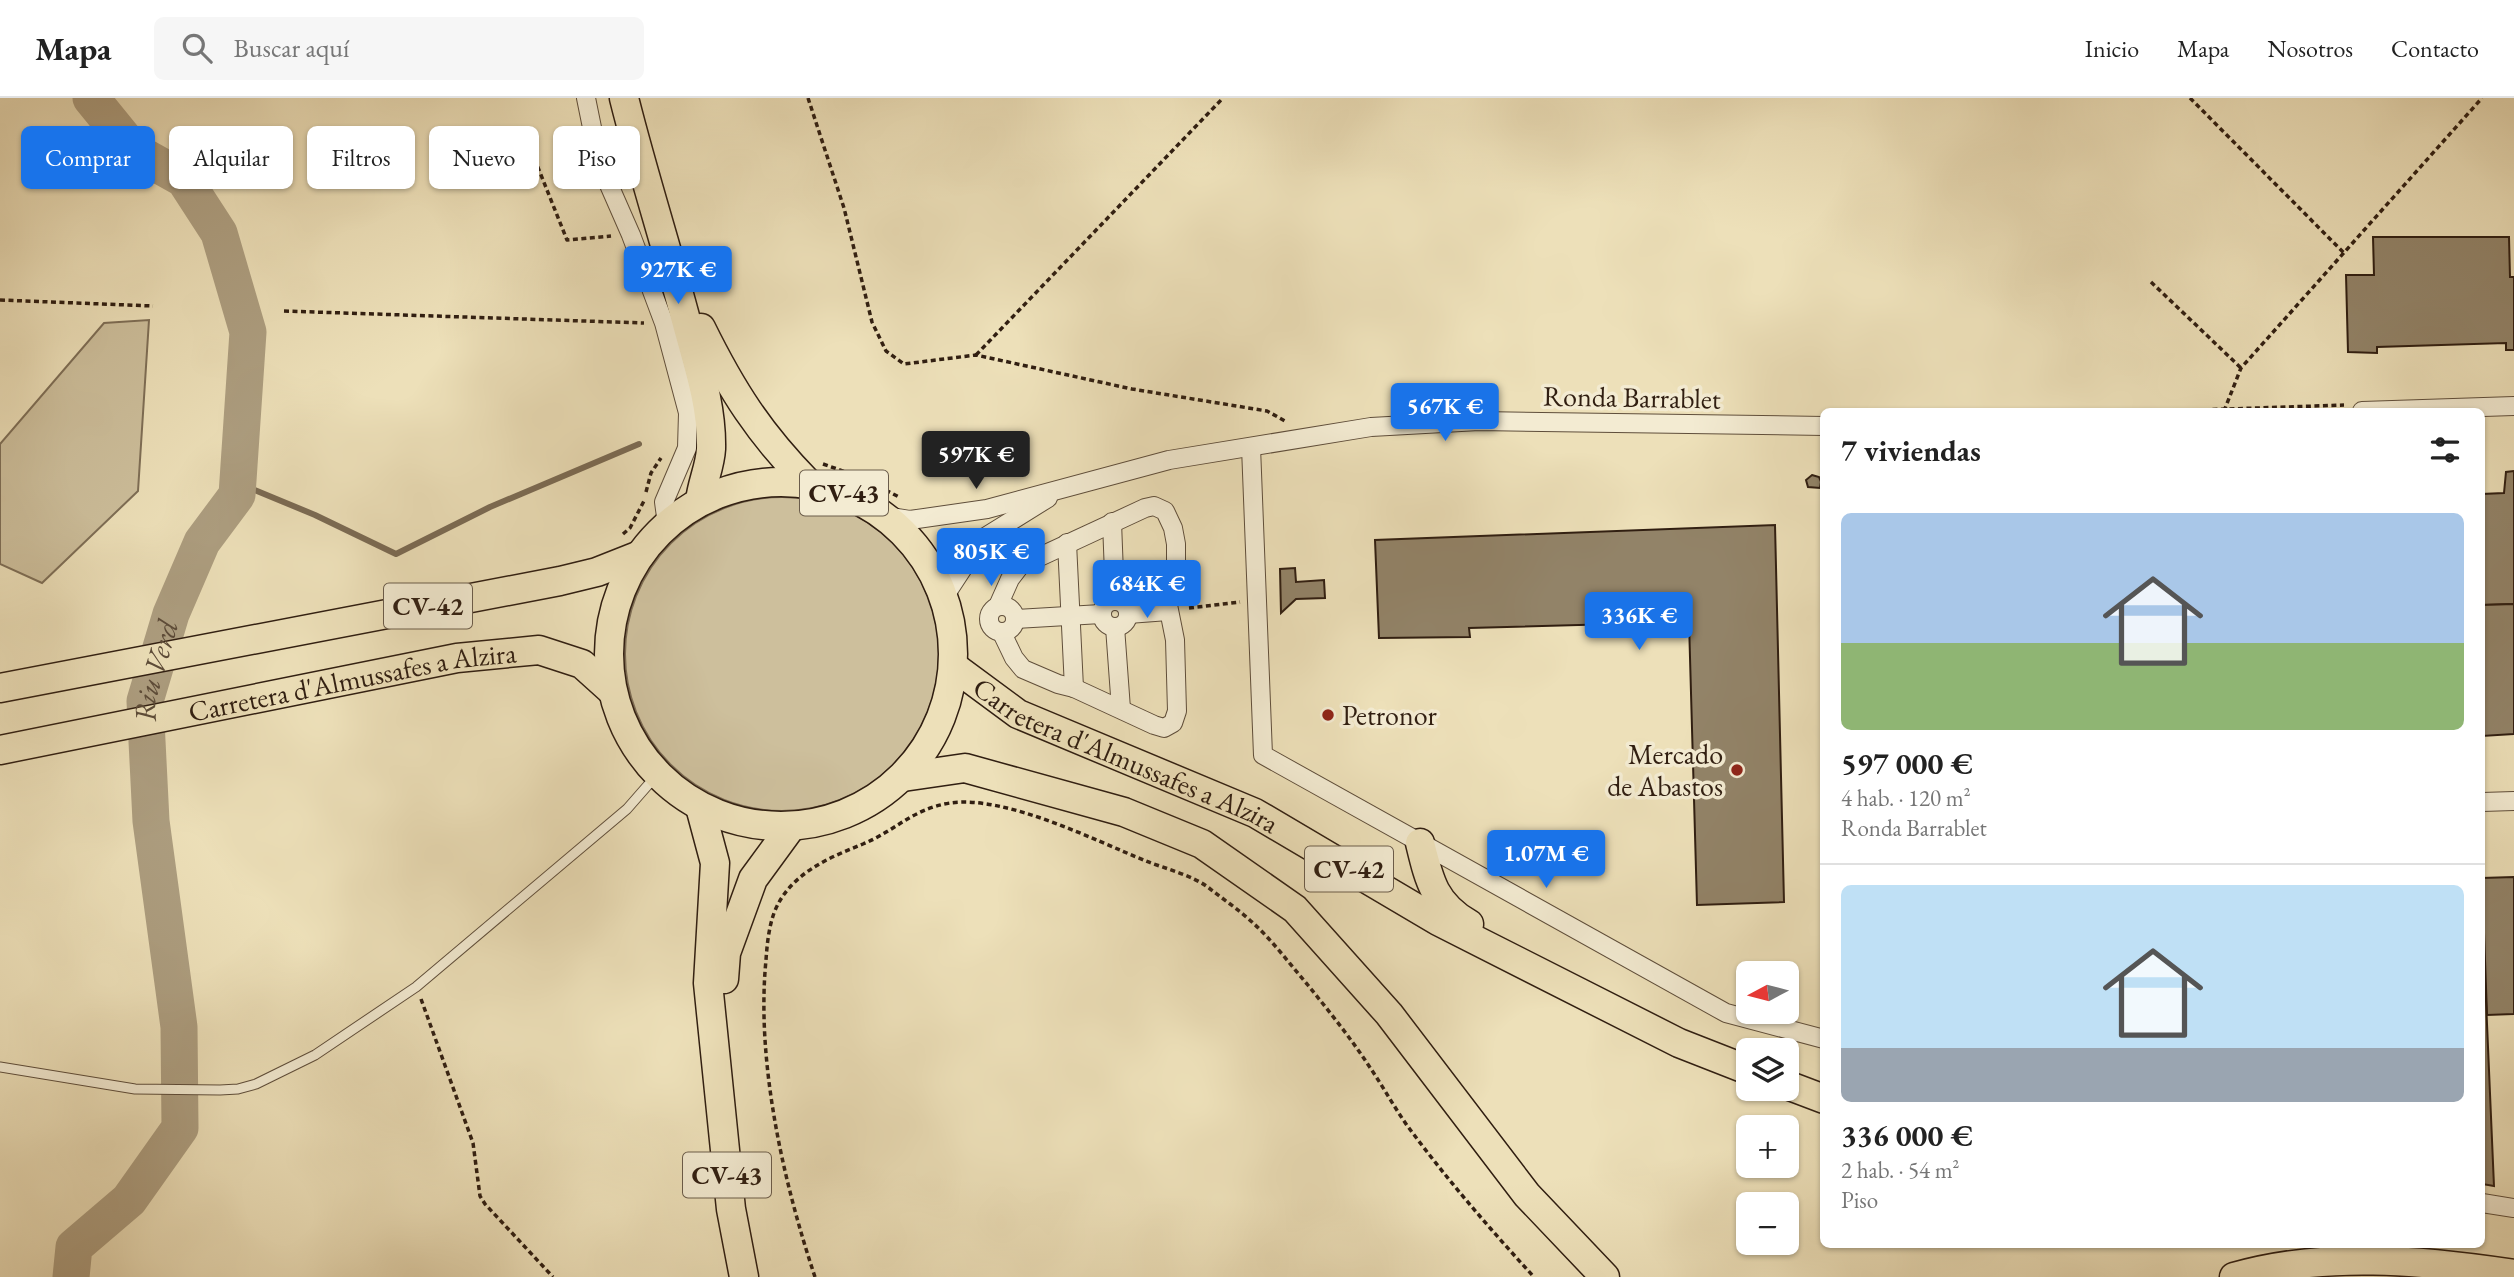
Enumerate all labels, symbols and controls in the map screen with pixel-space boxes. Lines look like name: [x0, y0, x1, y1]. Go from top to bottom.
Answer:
search box: [154, 17, 644, 80]
text: Mapa: [35, 27, 112, 70]
icon: search: [178, 29, 216, 67]
text: Buscar aquí: [234, 31, 349, 65]
text: Inicio: [2085, 33, 2139, 64]
text: Mapa: [2177, 33, 2229, 64]
text: Nosotros: [2267, 33, 2353, 64]
text: Contacto: [2391, 33, 2479, 64]
chip: Comprar: [21, 126, 155, 189]
chip: Alquilar: [169, 126, 293, 189]
chip: Filtros: [307, 126, 415, 189]
chip: Nuevo: [429, 126, 539, 189]
chip: Piso: [553, 126, 640, 189]
pin: 927K €: [621, 246, 735, 306]
text: 927K €: [640, 254, 716, 284]
street label: Ronda Barrablet: [1543, 377, 1721, 417]
pin: 567K €: [1388, 384, 1502, 443]
text: 567K €: [1407, 391, 1483, 421]
text: 7 viviendas: [1841, 431, 1981, 470]
icon: filters: [2426, 431, 2464, 469]
pin: 597K €: [919, 432, 1033, 491]
text: 597K €: [938, 439, 1014, 469]
road number: CV-43: [800, 470, 888, 516]
pin: 805K €: [934, 528, 1048, 588]
text: 805K €: [953, 536, 1029, 566]
icon: home: [2090, 558, 2216, 684]
pin: 684K €: [1090, 560, 1204, 620]
text: 684K €: [1109, 568, 1185, 598]
road number: CV-42: [384, 584, 472, 628]
pin: 336K €: [1582, 592, 1696, 652]
text: 336K €: [1601, 600, 1677, 630]
water label: Riu Verd: [125, 615, 187, 723]
street label: Carretera d'Almussafes a Alzira: [185, 634, 519, 730]
street label: Carretera d'Almussafes a Alzira: [966, 669, 1286, 842]
place label: Petronor: [1342, 697, 1438, 733]
marker: Petronor: [1320, 707, 1336, 723]
place label: Mercado de Abastos: [1607, 736, 1723, 804]
text: 597 000 €: [1841, 744, 1973, 783]
marker: Mercado de Abastos: [1729, 762, 1745, 778]
text: 4 hab. · 120 m²: [1841, 783, 1971, 813]
text: Ronda Barrablet: [1841, 813, 1987, 843]
pin: 1.07M €: [1481, 830, 1611, 890]
text: 1.07M €: [1503, 838, 1589, 868]
road number: CV-42: [1305, 846, 1393, 891]
icon: home: [2090, 930, 2216, 1056]
north arrow: [1736, 961, 1799, 1024]
map controls: [1736, 961, 1799, 1255]
button: layers: [1736, 1038, 1799, 1101]
button: +: [1736, 1115, 1799, 1178]
text: 336 000 €: [1841, 1116, 1973, 1155]
road number: CV-43: [683, 1152, 771, 1198]
text: 2 hab. · 54 m²: [1841, 1155, 1960, 1185]
text: Piso: [1841, 1185, 1878, 1215]
button: −: [1736, 1192, 1799, 1255]

